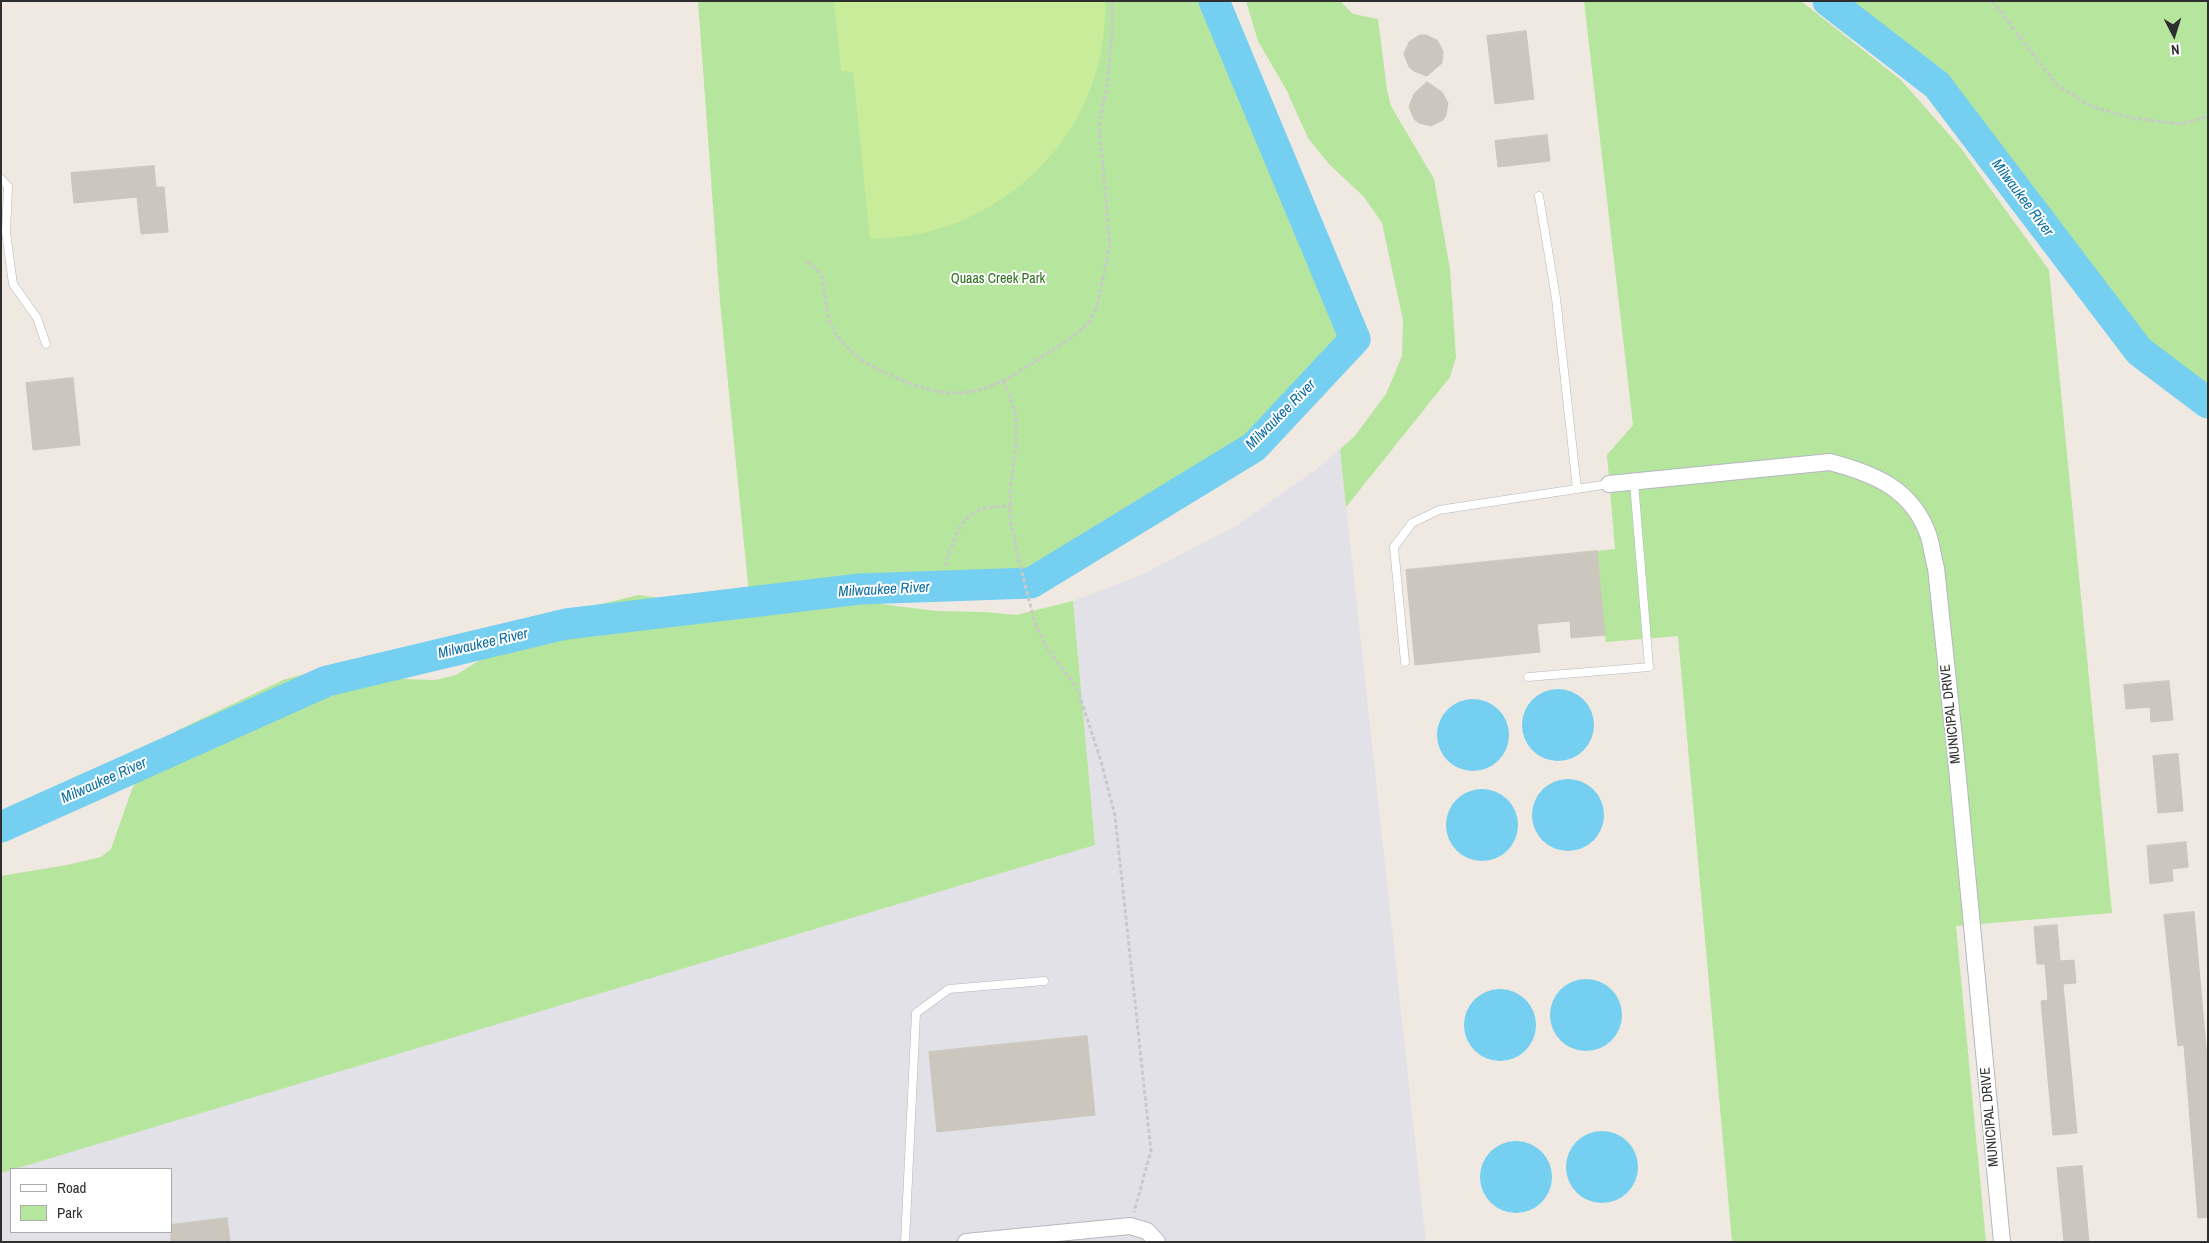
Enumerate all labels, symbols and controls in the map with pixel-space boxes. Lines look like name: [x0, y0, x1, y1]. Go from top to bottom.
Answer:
north arrow: [2149, 10, 2199, 60]
text: N: [2170, 41, 2180, 59]
water label: Milwaukee River: [1987, 156, 2057, 240]
park label: Quaas Creek Park: [951, 271, 1045, 287]
water label: Milwaukee River: [1242, 376, 1320, 454]
water label: Milwaukee River: [838, 579, 930, 601]
water label: Milwaukee River: [436, 625, 530, 663]
street label: MUNICIPAL DRIVE: [1937, 663, 1965, 765]
water label: Milwaukee River: [59, 754, 149, 808]
street label: MUNICIPAL DRIVE: [1977, 1066, 2003, 1168]
legend: [10, 1168, 172, 1233]
text: Road: [57, 1177, 86, 1198]
text: Park: [57, 1202, 82, 1223]

